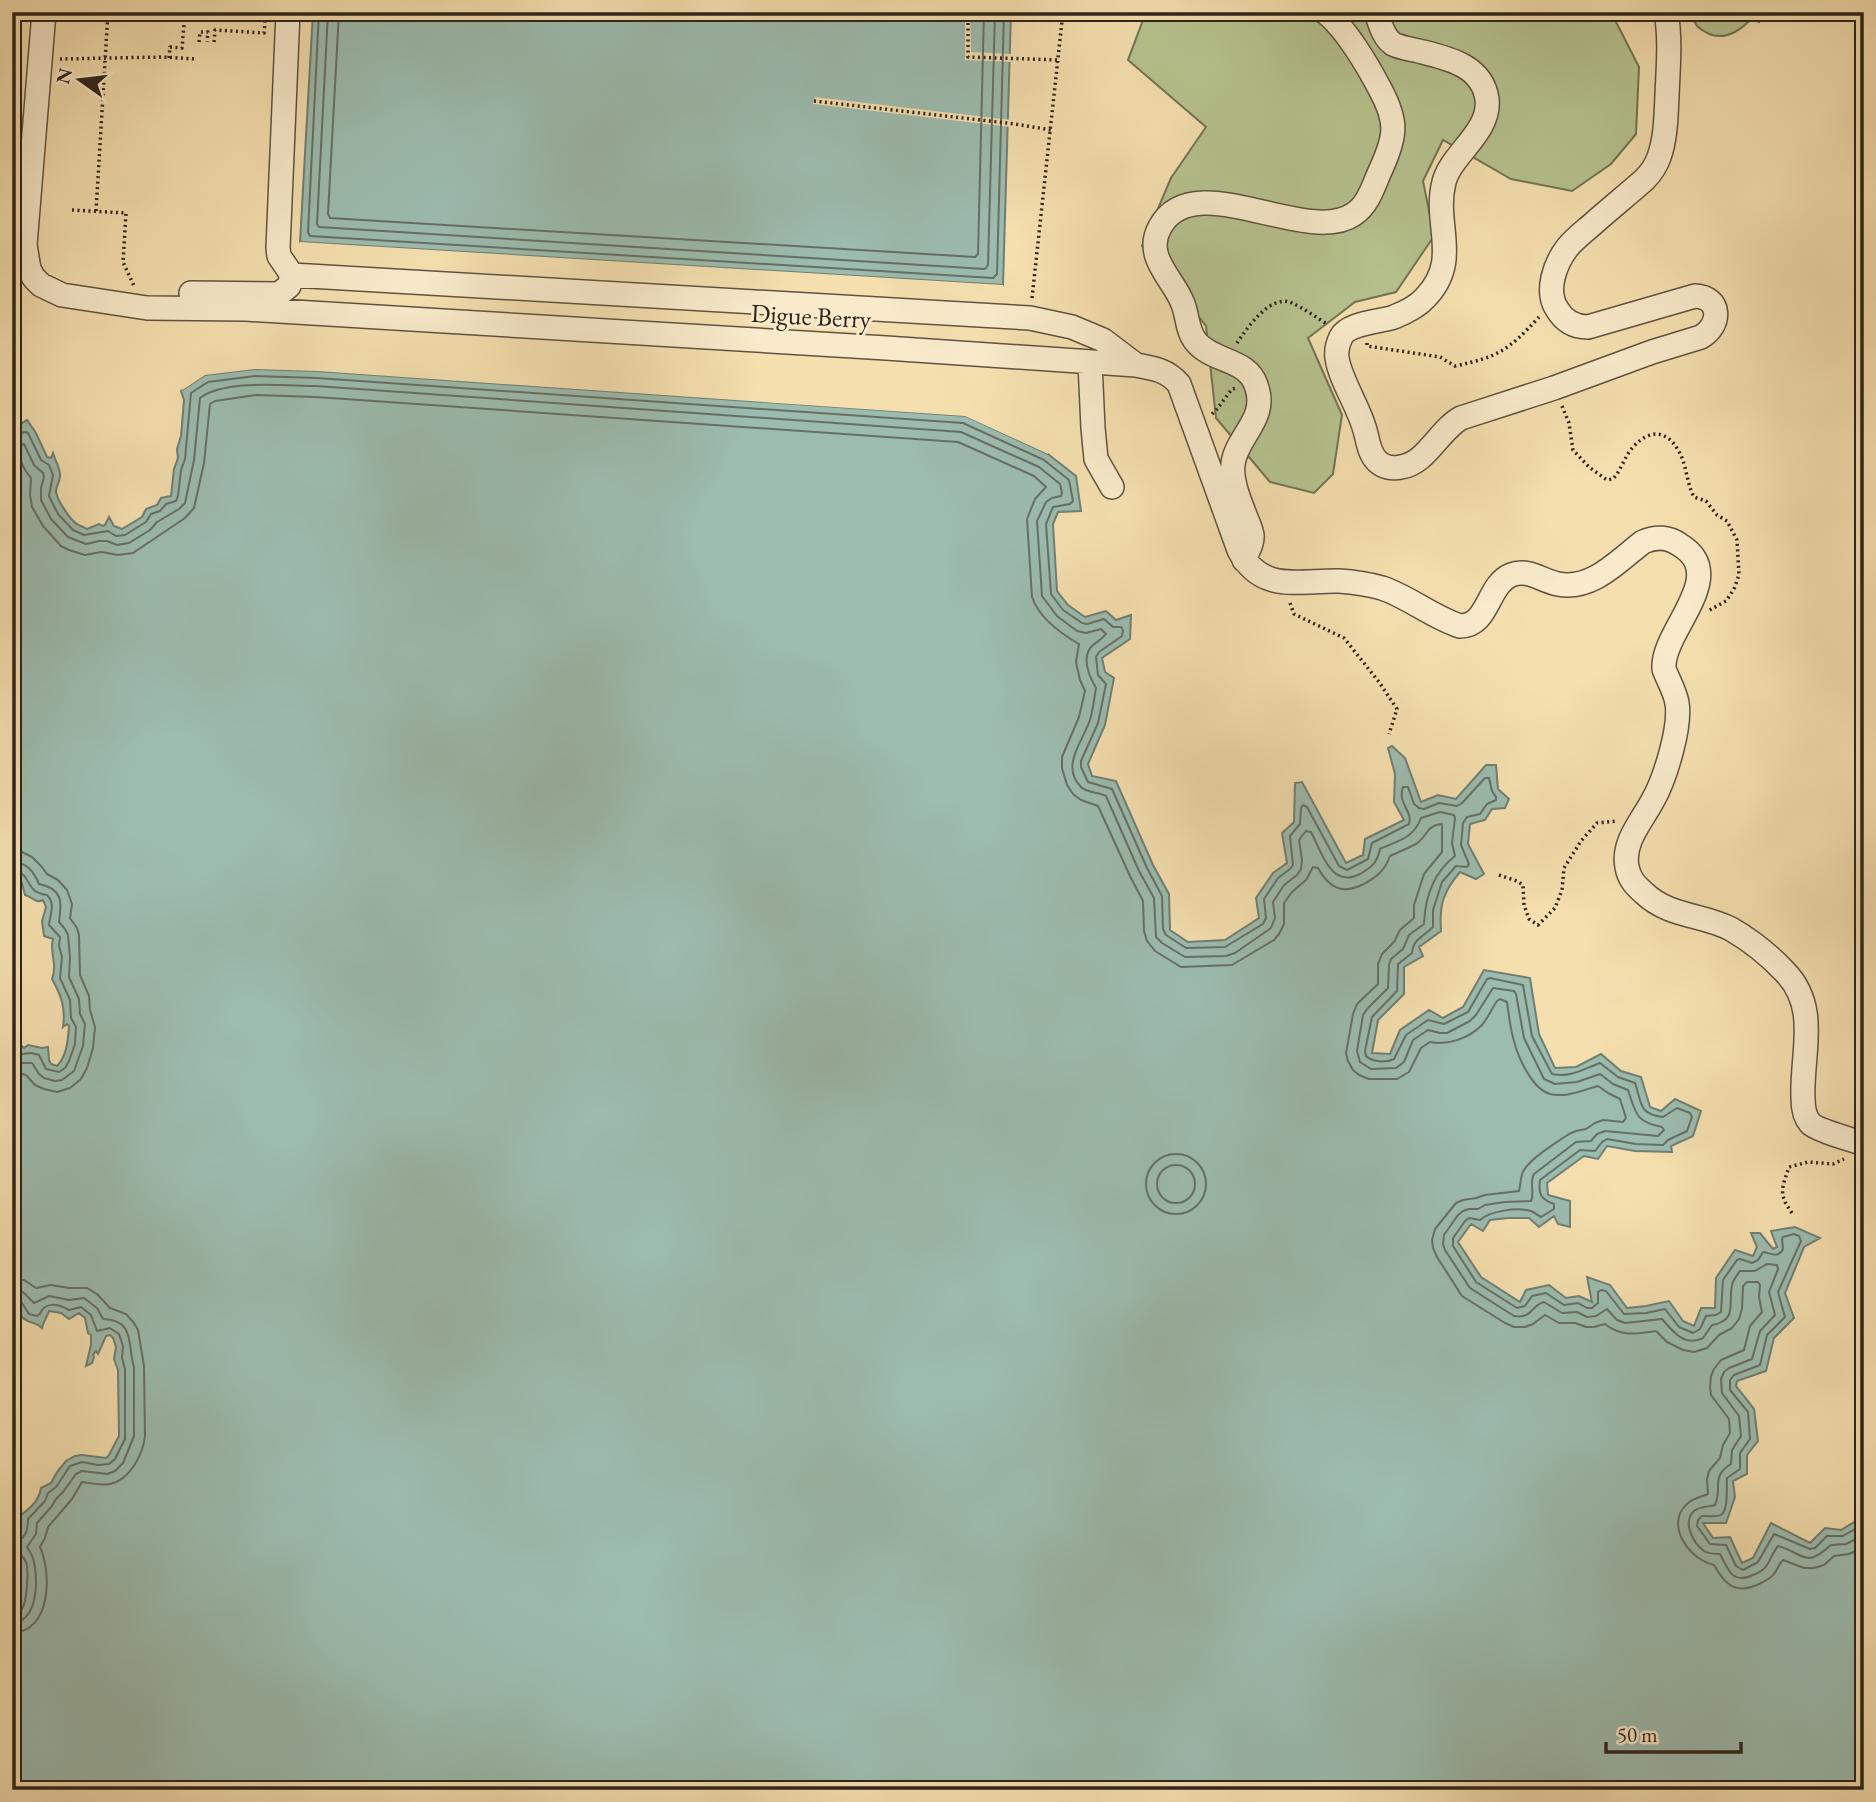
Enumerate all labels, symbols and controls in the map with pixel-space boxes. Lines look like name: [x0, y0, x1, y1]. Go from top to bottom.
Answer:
north arrow: [46, 46, 116, 116]
text: N: [50, 65, 78, 86]
street label: Digue Berry: [750, 296, 873, 336]
scale bar: [1606, 1711, 1741, 1755]
text: 50 m: [1617, 1721, 1658, 1748]

